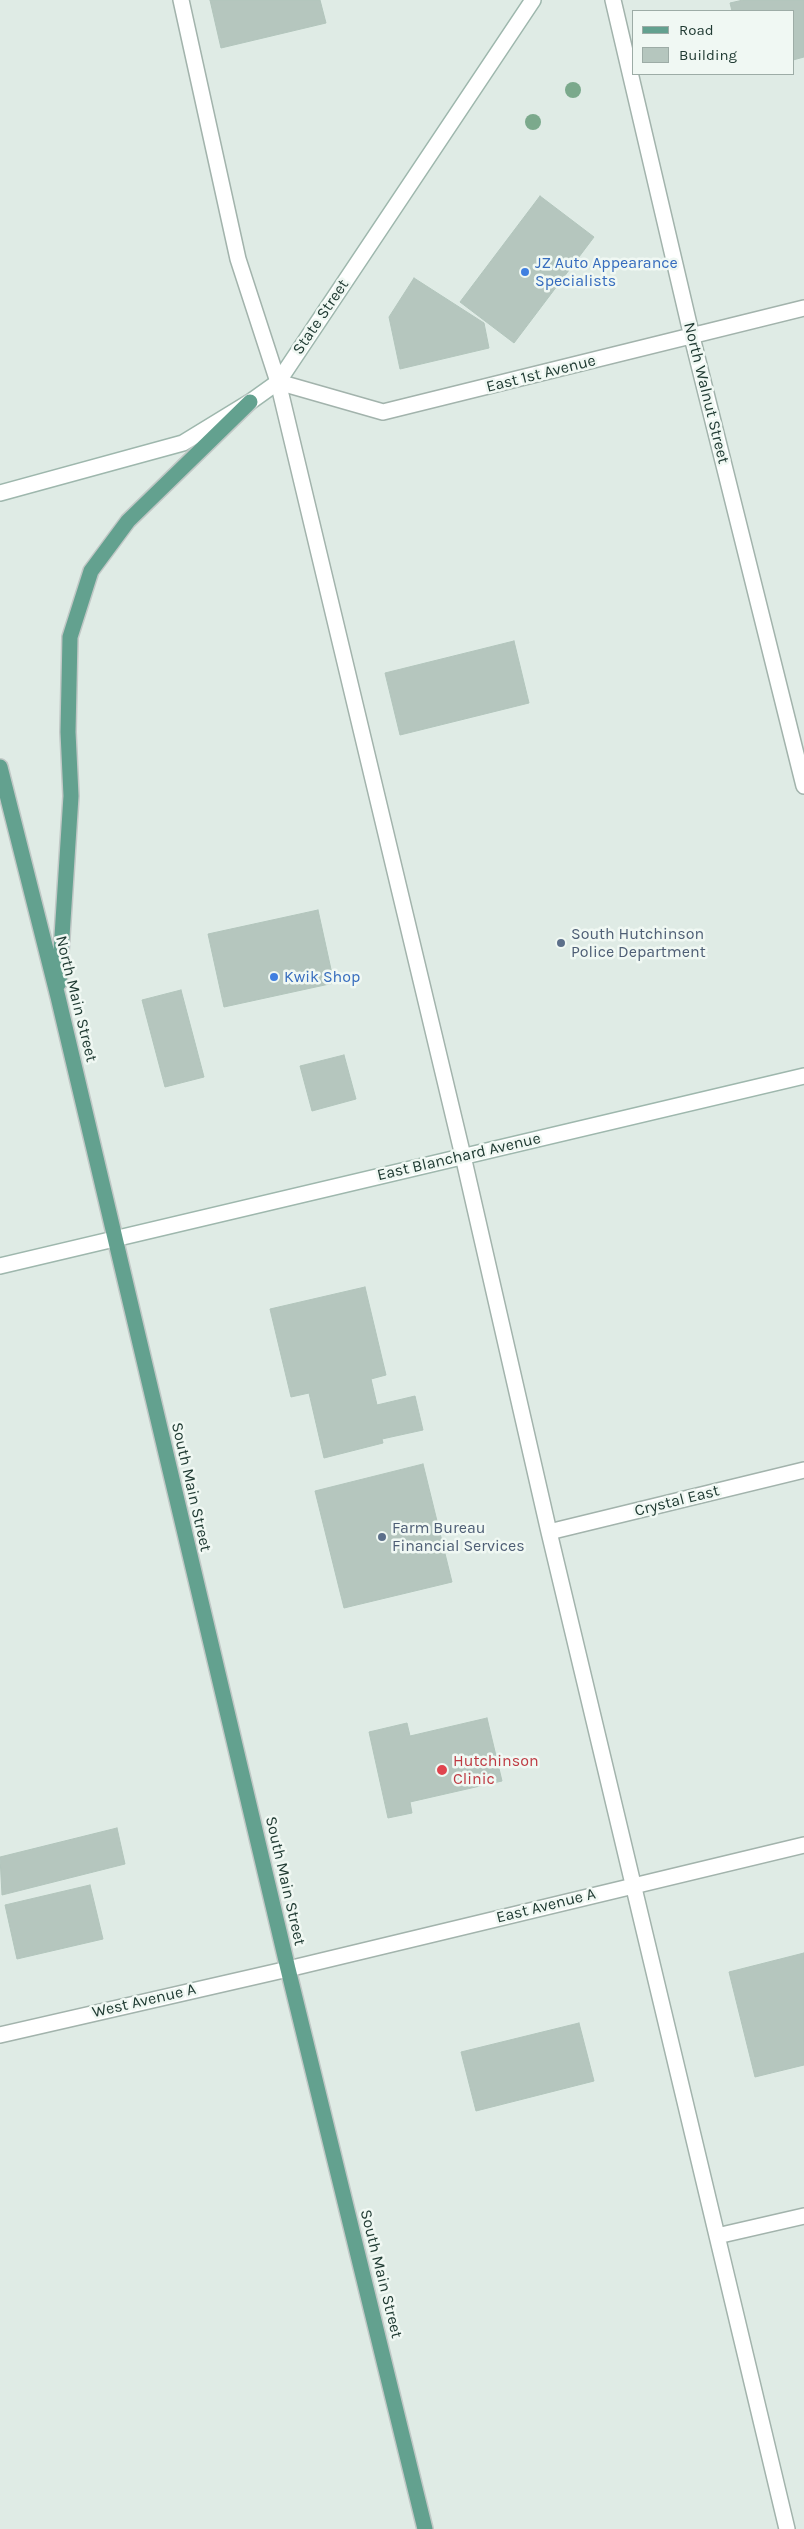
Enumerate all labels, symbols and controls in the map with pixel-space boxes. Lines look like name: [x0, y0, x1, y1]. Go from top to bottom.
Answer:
legend: [632, 10, 794, 75]
text: Road: [679, 21, 714, 39]
text: Building: [679, 46, 737, 64]
place label: JZ Auto Appearance Specialists: [535, 253, 678, 291]
marker: JZ Auto Appearance Specialists: [519, 266, 531, 278]
street label: State Street: [289, 276, 353, 358]
street label: North Walnut Street: [679, 320, 733, 466]
street label: East 1st Avenue: [484, 351, 598, 397]
place label: South Hutchinson Police Department: [571, 924, 706, 962]
street label: North Main Street: [51, 934, 101, 1064]
marker: South Hutchinson Police Department: [555, 937, 567, 949]
place label: Kwik Shop: [284, 967, 360, 987]
marker: Kwik Shop: [268, 971, 280, 983]
street label: East Blanchard Avenue: [375, 1129, 543, 1185]
street label: South Main Street: [167, 1420, 215, 1554]
street label: Crystal East: [633, 1481, 721, 1521]
place label: Farm Bureau Financial Services: [392, 1518, 525, 1556]
marker: Farm Bureau Financial Services: [376, 1531, 388, 1543]
place label: Hutchinson Clinic: [453, 1751, 539, 1789]
marker: Hutchinson Clinic: [435, 1763, 449, 1777]
street label: South Main Street: [261, 1814, 309, 1948]
street label: East Avenue A: [494, 1884, 598, 1928]
street label: West Avenue A: [90, 1980, 198, 2022]
street label: South Main Street: [356, 2208, 406, 2340]

